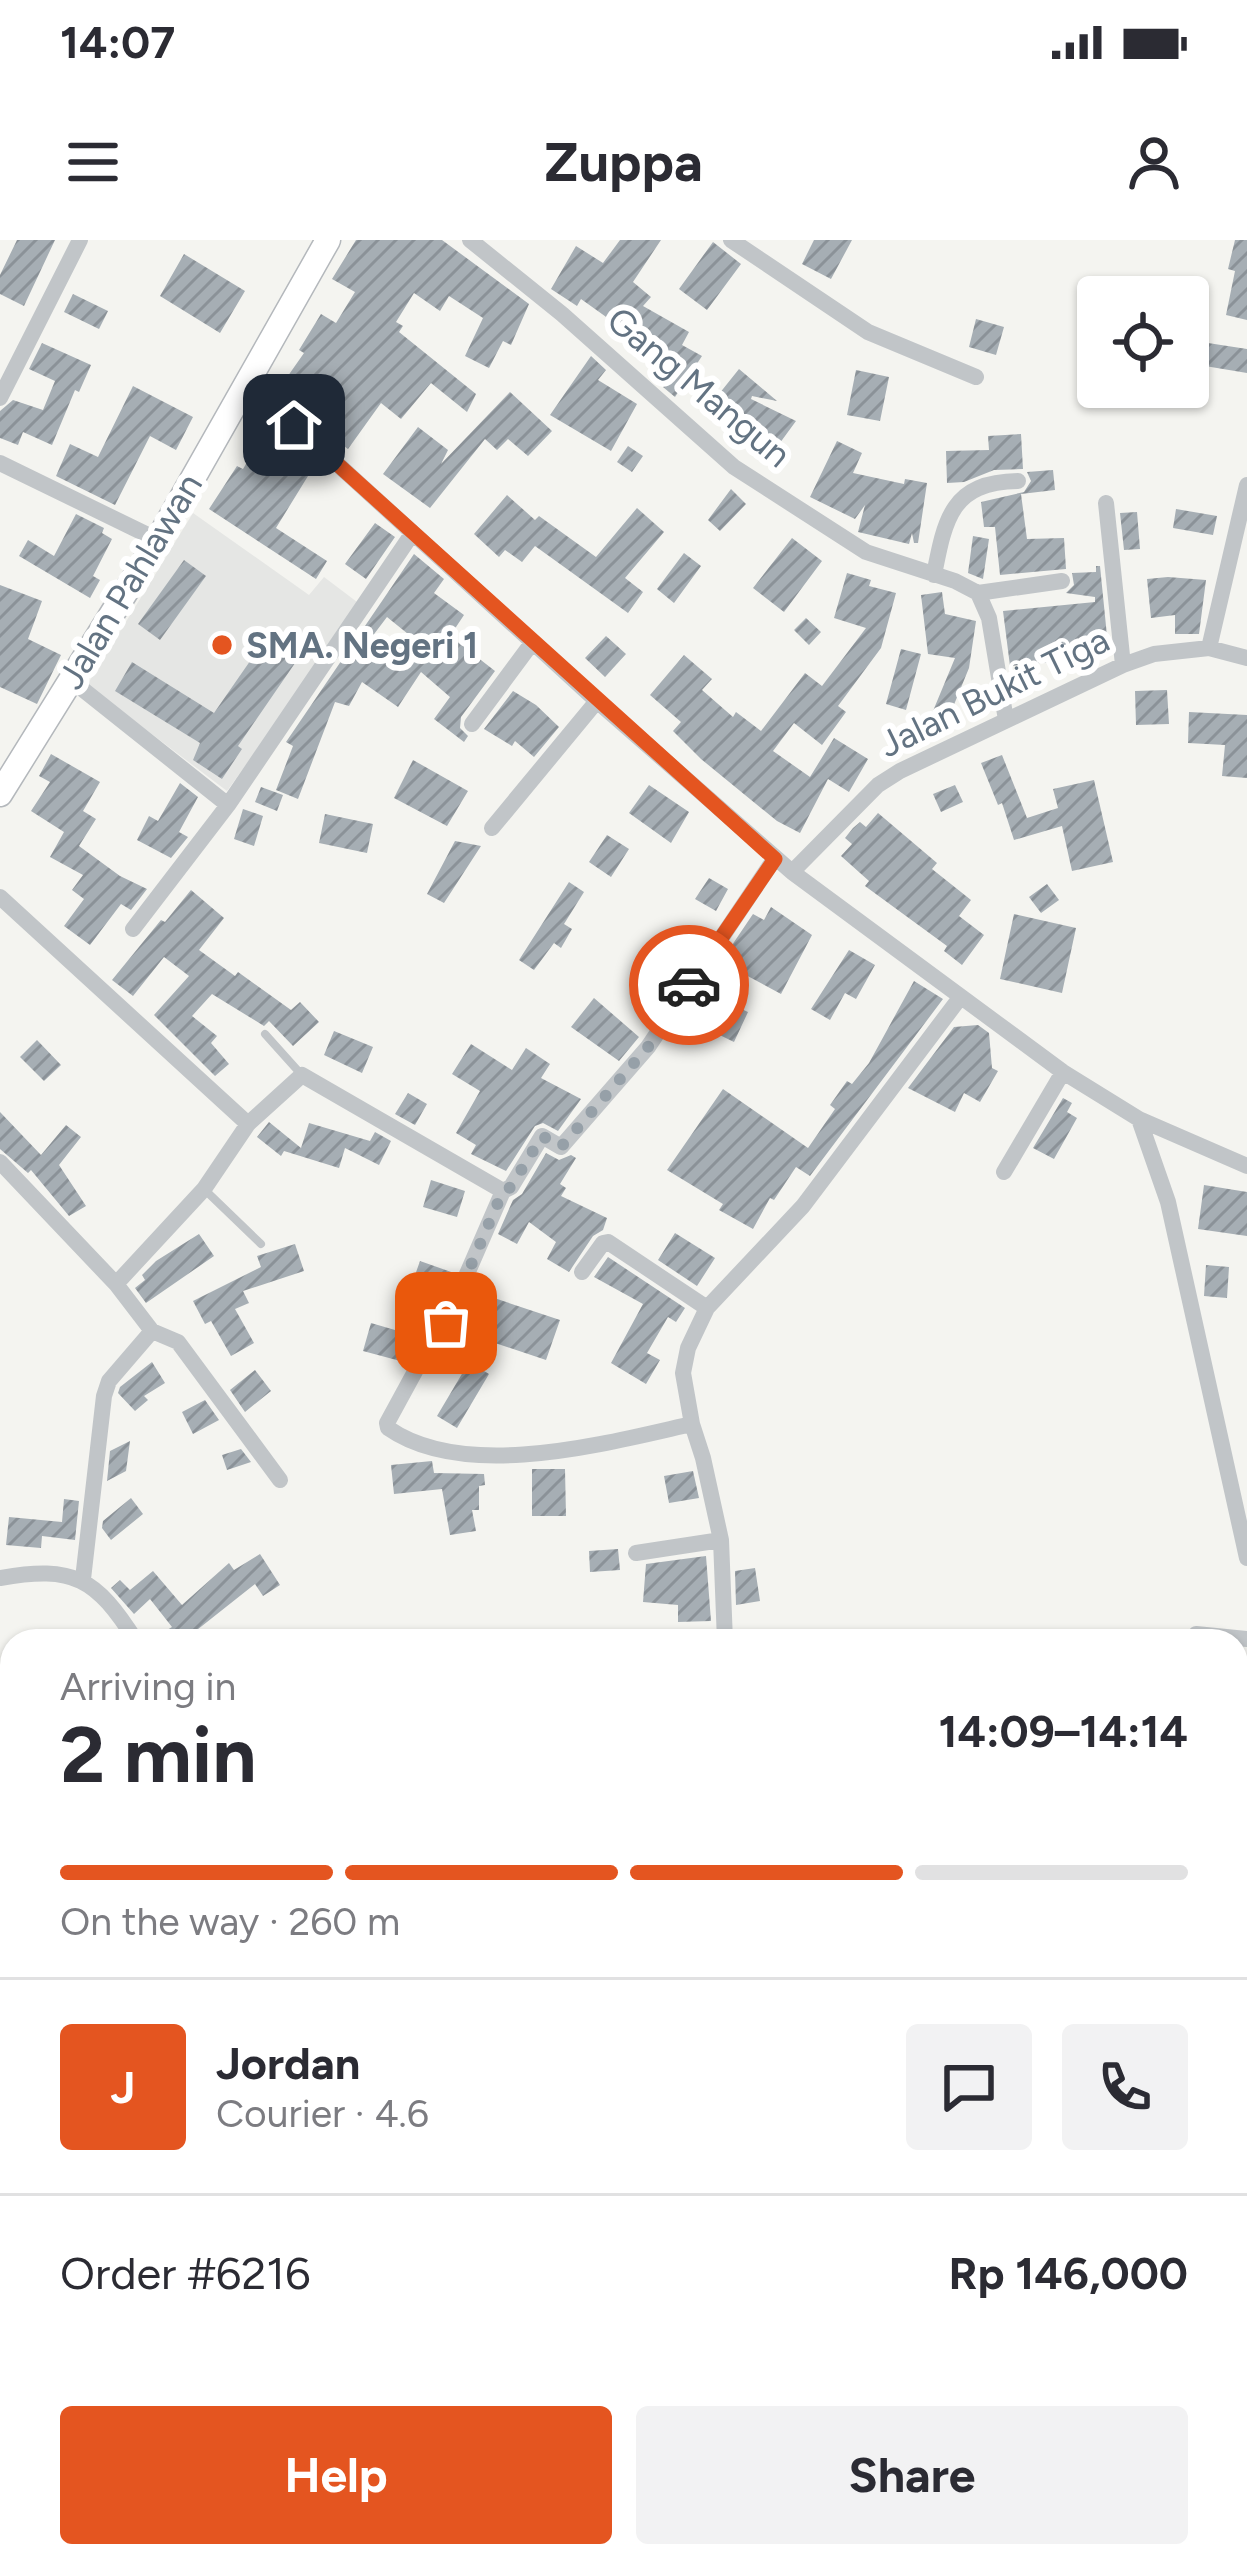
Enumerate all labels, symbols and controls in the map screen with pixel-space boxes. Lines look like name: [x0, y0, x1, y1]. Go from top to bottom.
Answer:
text: 14:07: [60, 15, 175, 69]
icon: menu: [60, 129, 126, 195]
icon: person: [1121, 129, 1187, 195]
text: Zuppa: [544, 130, 703, 195]
map controls: [1077, 276, 1209, 408]
button: locate: [1077, 276, 1209, 408]
street label: Gang Mangun: [599, 298, 799, 476]
pin: [243, 374, 345, 476]
icon: home: [261, 392, 327, 458]
street label: Jalan Pahlawan: [49, 466, 211, 696]
street label: Jalan Bukit Tiga: [872, 618, 1116, 766]
place label: SMA. Negeri 1: [246, 624, 478, 667]
marker: SMA. Negeri 1: [209, 632, 235, 658]
courier: [629, 925, 749, 1045]
icon: car: [656, 952, 722, 1018]
pin: [395, 1272, 497, 1374]
icon: bag: [413, 1290, 479, 1356]
text: Arriving in: [60, 1663, 236, 1710]
text: 14:09–14:14: [938, 1704, 1188, 1758]
text: 2 min: [60, 1708, 256, 1802]
text: On the way · 260 m: [60, 1898, 400, 1945]
button: chat: [906, 2024, 1032, 2150]
button: phone: [1062, 2024, 1188, 2150]
text: Jordan: [216, 2036, 360, 2090]
text: J: [111, 2060, 135, 2114]
text: Courier · 4.6: [216, 2090, 429, 2137]
text: Order #6216: [60, 2246, 310, 2300]
text: Rp 146,000: [949, 2246, 1188, 2300]
button: Help: [60, 2406, 612, 2544]
button: Share: [636, 2406, 1188, 2544]

